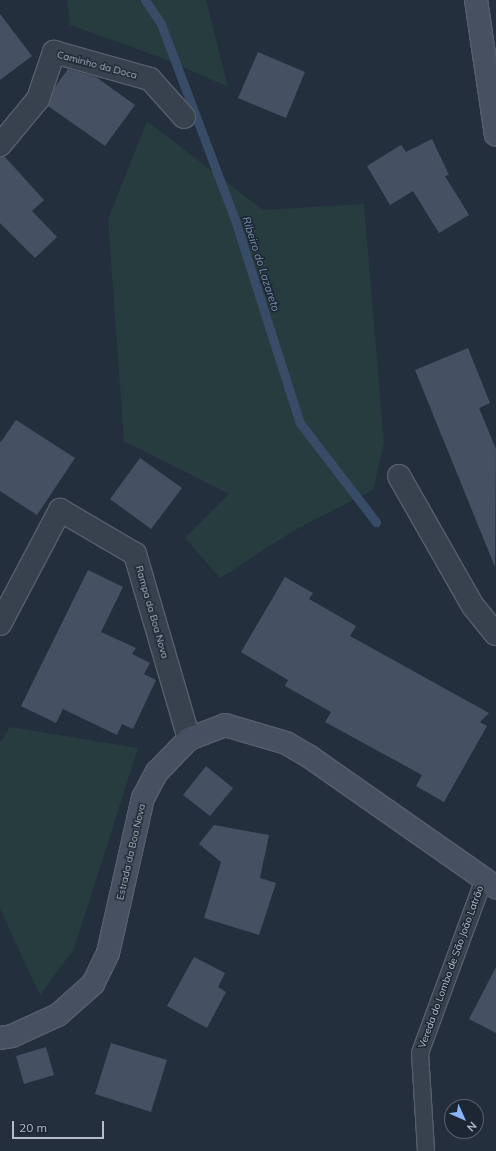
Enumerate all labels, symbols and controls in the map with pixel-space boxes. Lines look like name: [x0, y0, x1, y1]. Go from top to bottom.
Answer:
street label: Caminho da Doca: [56, 49, 138, 81]
water label: Ribeiro do Lazareto: [239, 215, 283, 313]
street label: Rampa da Boa Nova: [133, 564, 171, 660]
street label: Estrada da Boa Nova: [114, 803, 148, 901]
street label: Vereda do Lombo de São João Latrão: [416, 884, 486, 1050]
north arrow: [444, 1099, 484, 1139]
scale bar: [14, 1113, 106, 1139]
text: N: [464, 1119, 480, 1135]
text: 20 m: [19, 1120, 47, 1135]

